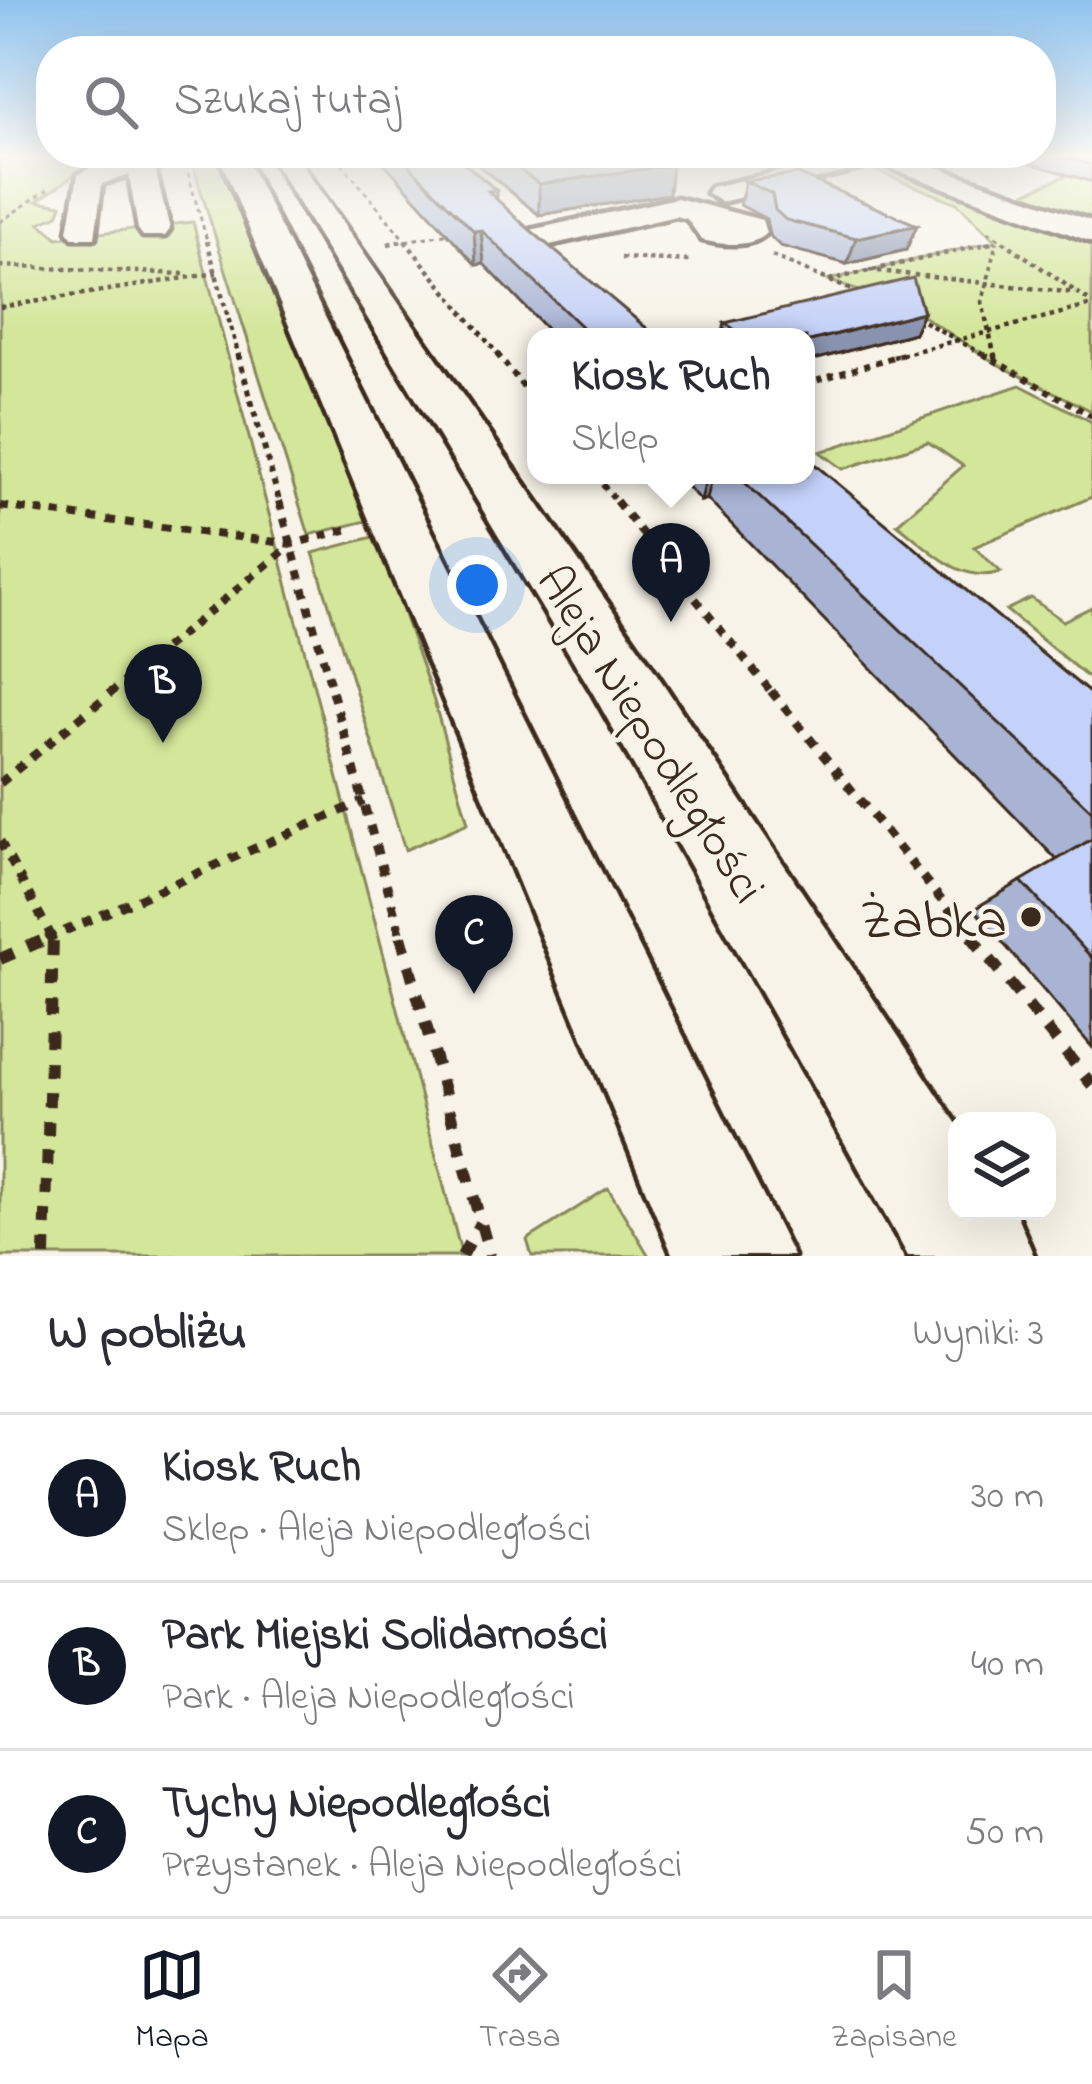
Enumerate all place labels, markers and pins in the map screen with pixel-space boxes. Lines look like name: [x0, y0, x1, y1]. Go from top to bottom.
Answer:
pin: A: [632, 523, 710, 622]
pin: B: [124, 644, 202, 743]
place label: Żabka: [860, 882, 1007, 965]
pin: C: [435, 895, 513, 994]
marker: Żabka: [1018, 904, 1044, 930]

